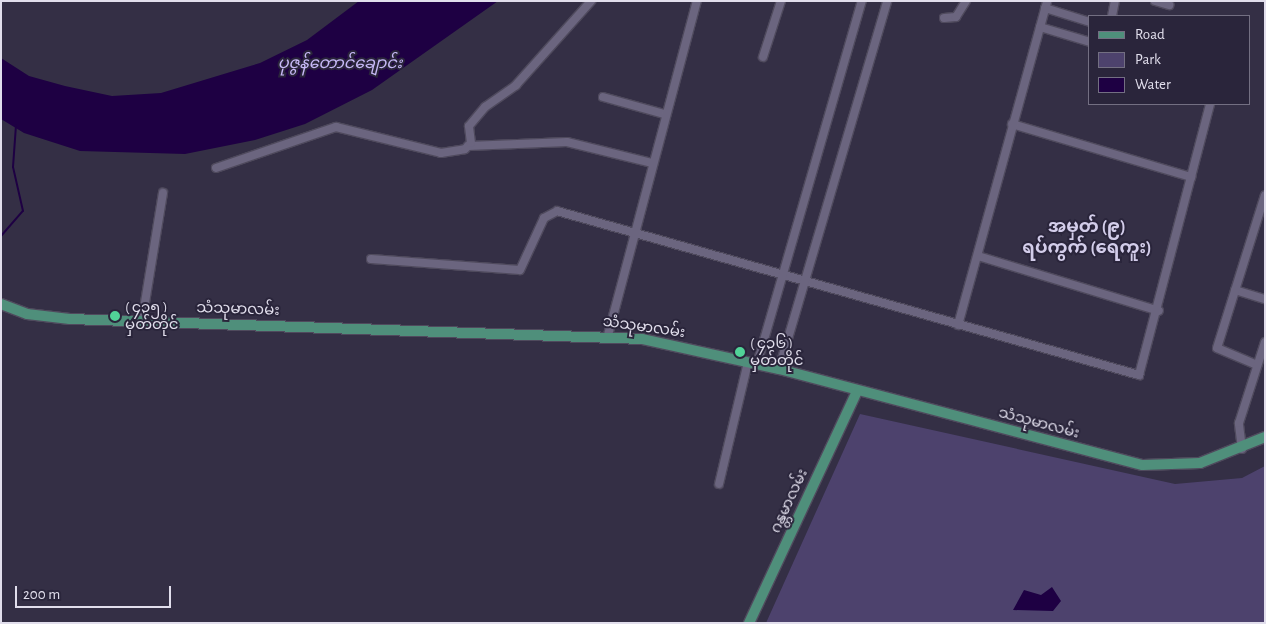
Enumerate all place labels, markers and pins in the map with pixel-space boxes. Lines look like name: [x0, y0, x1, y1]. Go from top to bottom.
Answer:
place label: ( ၄၃၅ ) မှတ်တိုင်: [125, 298, 179, 333]
marker: ( ၄၃၅ ) မှတ်တိုင်: [109, 310, 121, 322]
place label: ( ၄၃၆ ) မှတ်တိုင်: [750, 334, 804, 369]
marker: ( ၄၃၆ ) မှတ်တိုင်: [734, 346, 746, 358]

